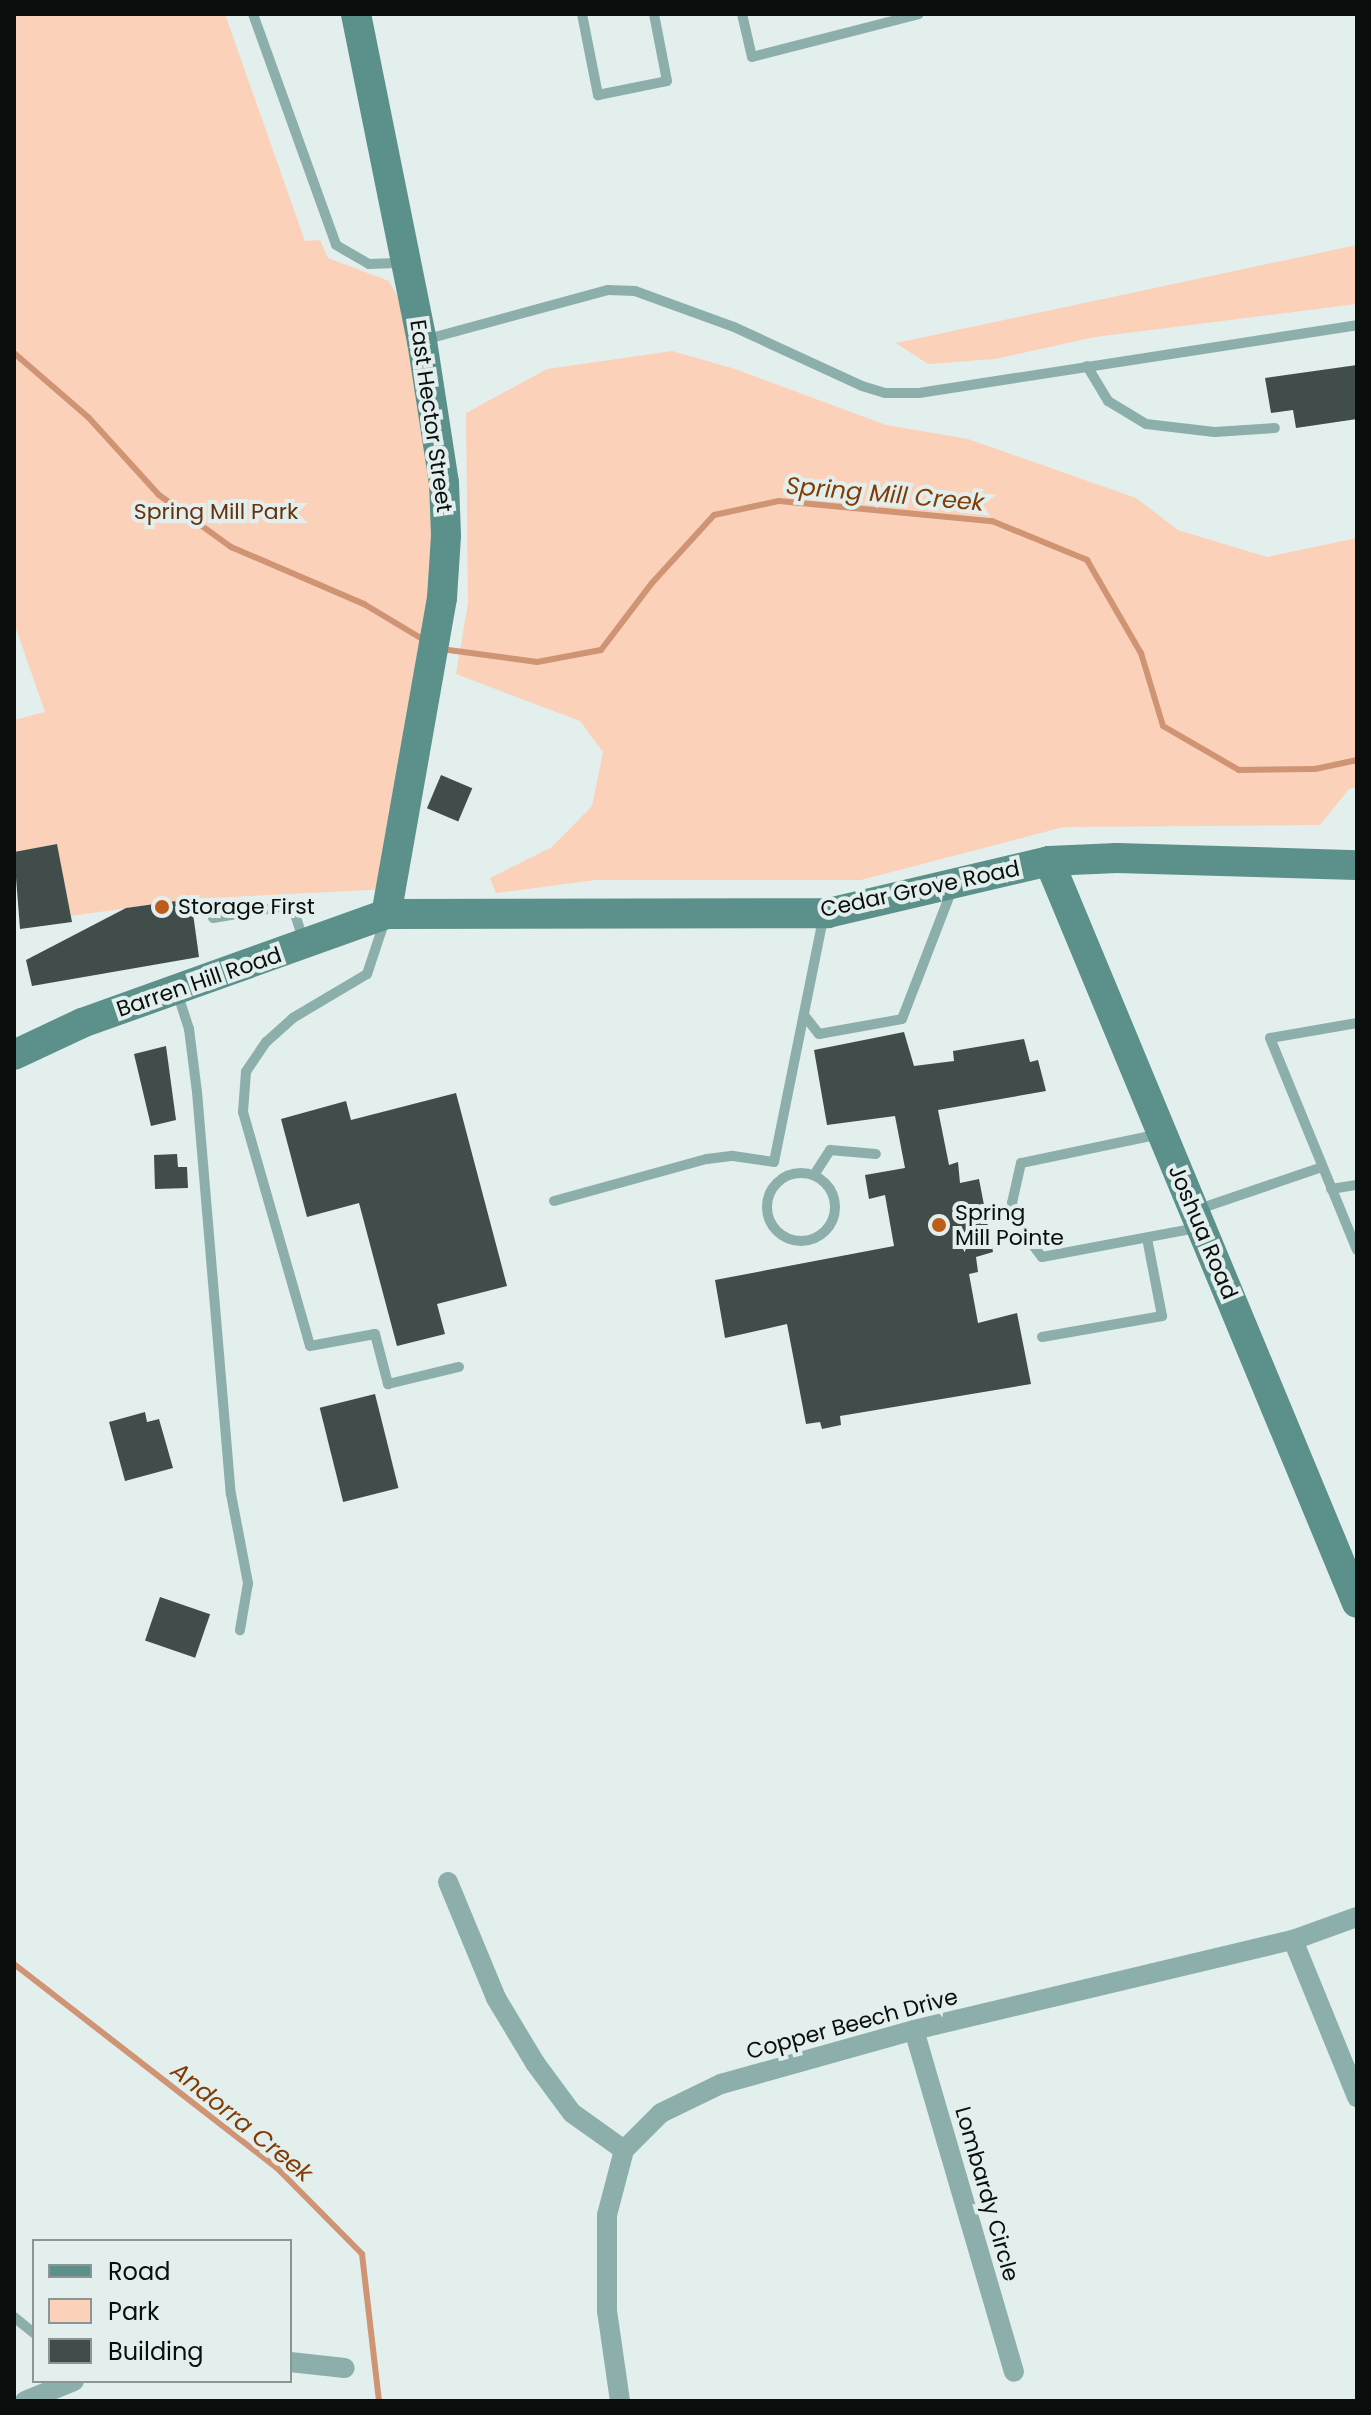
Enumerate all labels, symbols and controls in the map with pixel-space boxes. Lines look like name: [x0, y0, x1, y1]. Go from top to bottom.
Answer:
street label: East Hector Street: [404, 318, 458, 514]
water label: Spring Mill Creek: [785, 471, 985, 517]
park label: Spring Mill Park: [134, 499, 298, 525]
street label: Cedar Grove Road: [818, 855, 1022, 923]
place label: Storage First: [178, 894, 315, 920]
marker: Storage First: [153, 898, 171, 916]
street label: Barren Hill Road: [113, 941, 285, 1023]
street label: Joshua Road: [1163, 1161, 1243, 1303]
place label: Spring Mill Pointe: [955, 1199, 1064, 1250]
marker: Spring Mill Pointe: [930, 1216, 948, 1234]
street label: Copper Beech Drive: [743, 1983, 961, 2065]
water label: Andorra Creek: [165, 2056, 319, 2188]
street label: Lombardy Circle: [949, 2104, 1025, 2284]
legend: [32, 2239, 292, 2383]
text: Road: [108, 2255, 170, 2288]
text: Park: [108, 2295, 159, 2328]
text: Building: [108, 2335, 204, 2368]

